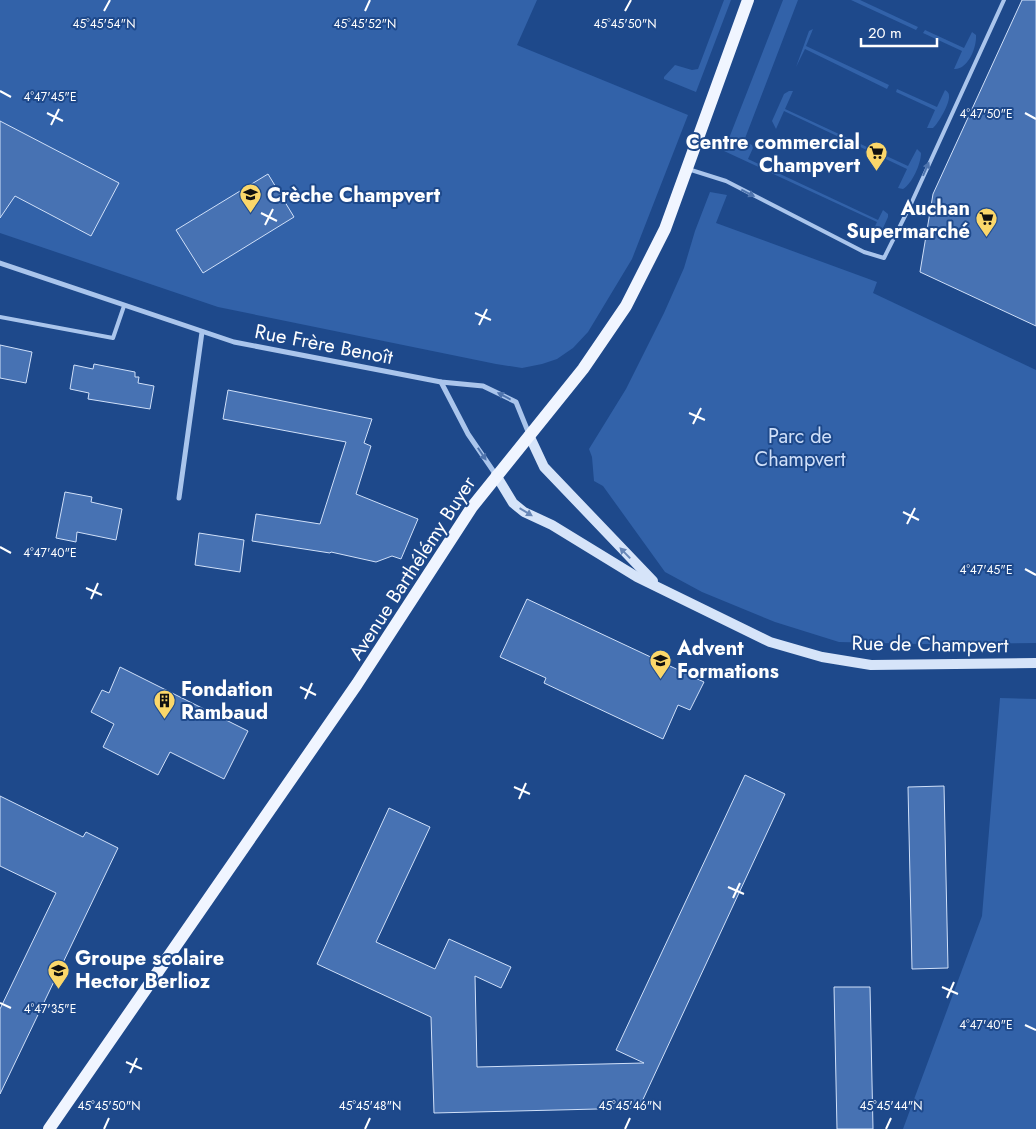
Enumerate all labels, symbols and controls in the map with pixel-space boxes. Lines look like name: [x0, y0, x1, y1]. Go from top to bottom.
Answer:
text: 45°45'54"N: [73, 15, 135, 33]
text: 45°45'52"N: [334, 15, 396, 33]
text: 45°45'50"N: [593, 15, 657, 33]
scale bar: [861, 15, 937, 47]
text: 20 m: [868, 22, 902, 44]
text: 4°47'45"E: [24, 88, 77, 106]
text: 4°47'50"E: [959, 105, 1013, 123]
place label: Centre commercial Champvert: [686, 128, 861, 180]
supermarket icon: Centre commercial Champvert: [864, 141, 888, 172]
one-way arrow: [923, 162, 931, 176]
place label: Crèche Champvert: [267, 181, 441, 210]
school or university icon: Crèche Champvert: [239, 183, 263, 214]
one-way arrow: [741, 189, 755, 197]
place label: Auchan Supermarché: [846, 194, 970, 246]
supermarket icon: Auchan Supermarché: [974, 207, 998, 238]
street label: Rue Frère Benoît: [252, 317, 396, 372]
one-way arrow: [497, 392, 512, 400]
park label: Parc de Champvert: [755, 422, 846, 474]
one-way arrow: [477, 448, 487, 461]
street label: Avenue Barthélémy Buyer: [342, 470, 483, 666]
one-way arrow: [520, 508, 533, 517]
text: 4°47'40"E: [23, 544, 77, 562]
one-way arrow: [619, 547, 631, 559]
text: 4°47'45"E: [960, 561, 1013, 579]
street label: Rue de Champvert: [851, 629, 1009, 660]
place label: Advent Formations: [676, 634, 779, 686]
school or university icon: Advent Formations: [649, 648, 673, 679]
place label: Fondation Rambaud: [181, 675, 273, 727]
building icon: Fondation Rambaud: [153, 689, 177, 720]
place label: Groupe scolaire Hector Berlioz: [75, 944, 224, 996]
school or university icon: Groupe scolaire Hector Berlioz: [47, 958, 71, 989]
text: 4°47'35"E: [24, 1000, 76, 1018]
text: 4°47'40"E: [959, 1016, 1013, 1034]
text: 45°45'50"N: [77, 1097, 141, 1115]
text: 45°45'48"N: [339, 1097, 401, 1115]
text: 45°45'46"N: [598, 1097, 662, 1115]
text: 45°45'44"N: [859, 1097, 923, 1115]

